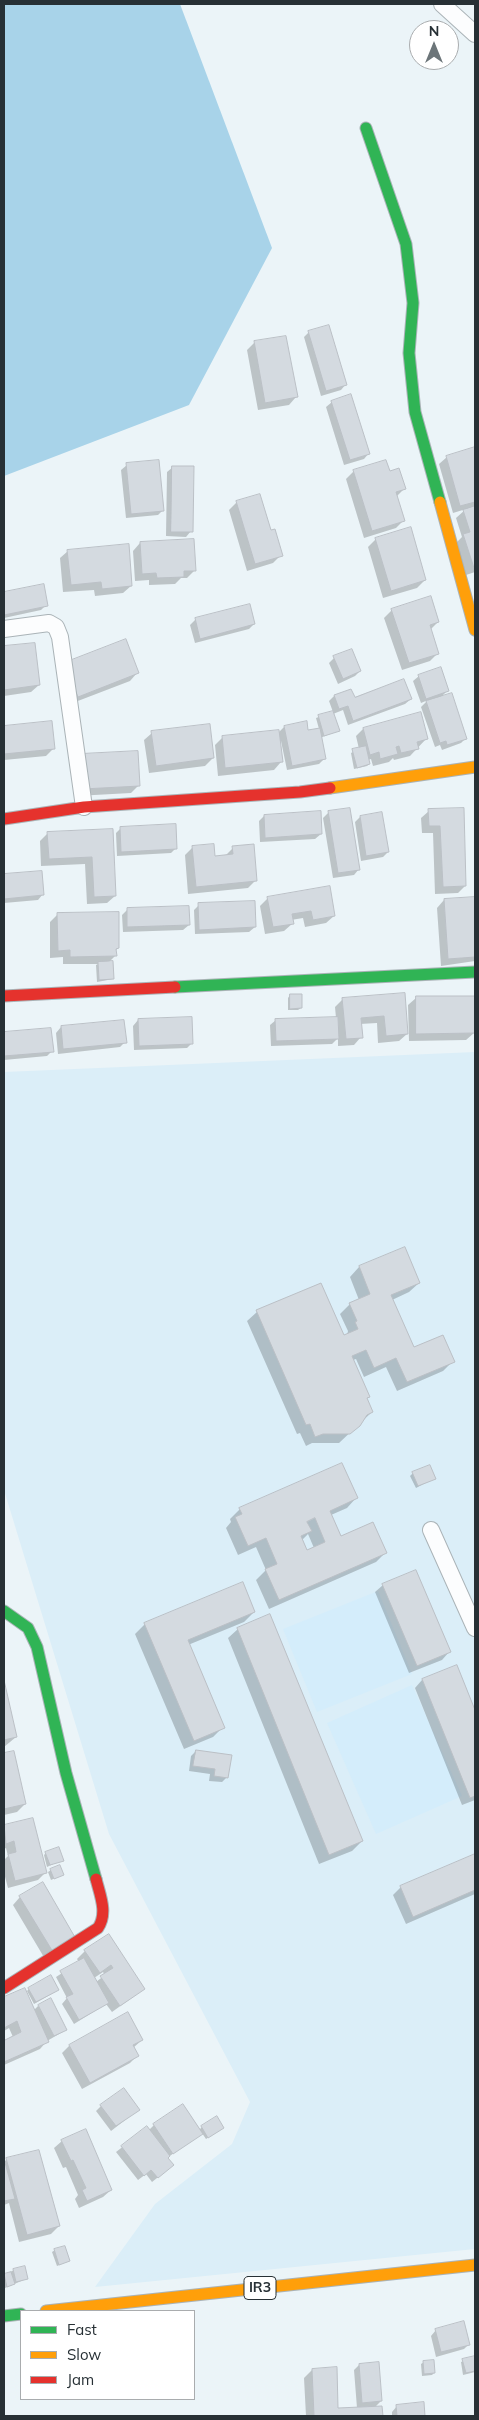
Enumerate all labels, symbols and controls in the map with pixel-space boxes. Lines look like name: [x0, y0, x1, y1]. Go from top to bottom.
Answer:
north arrow: [409, 20, 459, 70]
text: N: [429, 22, 439, 40]
road number: IR3: [244, 2276, 276, 2300]
legend: [20, 2310, 195, 2400]
text: Fast: [67, 2320, 97, 2339]
text: Slow: [67, 2345, 101, 2364]
text: Jam: [67, 2370, 94, 2389]

